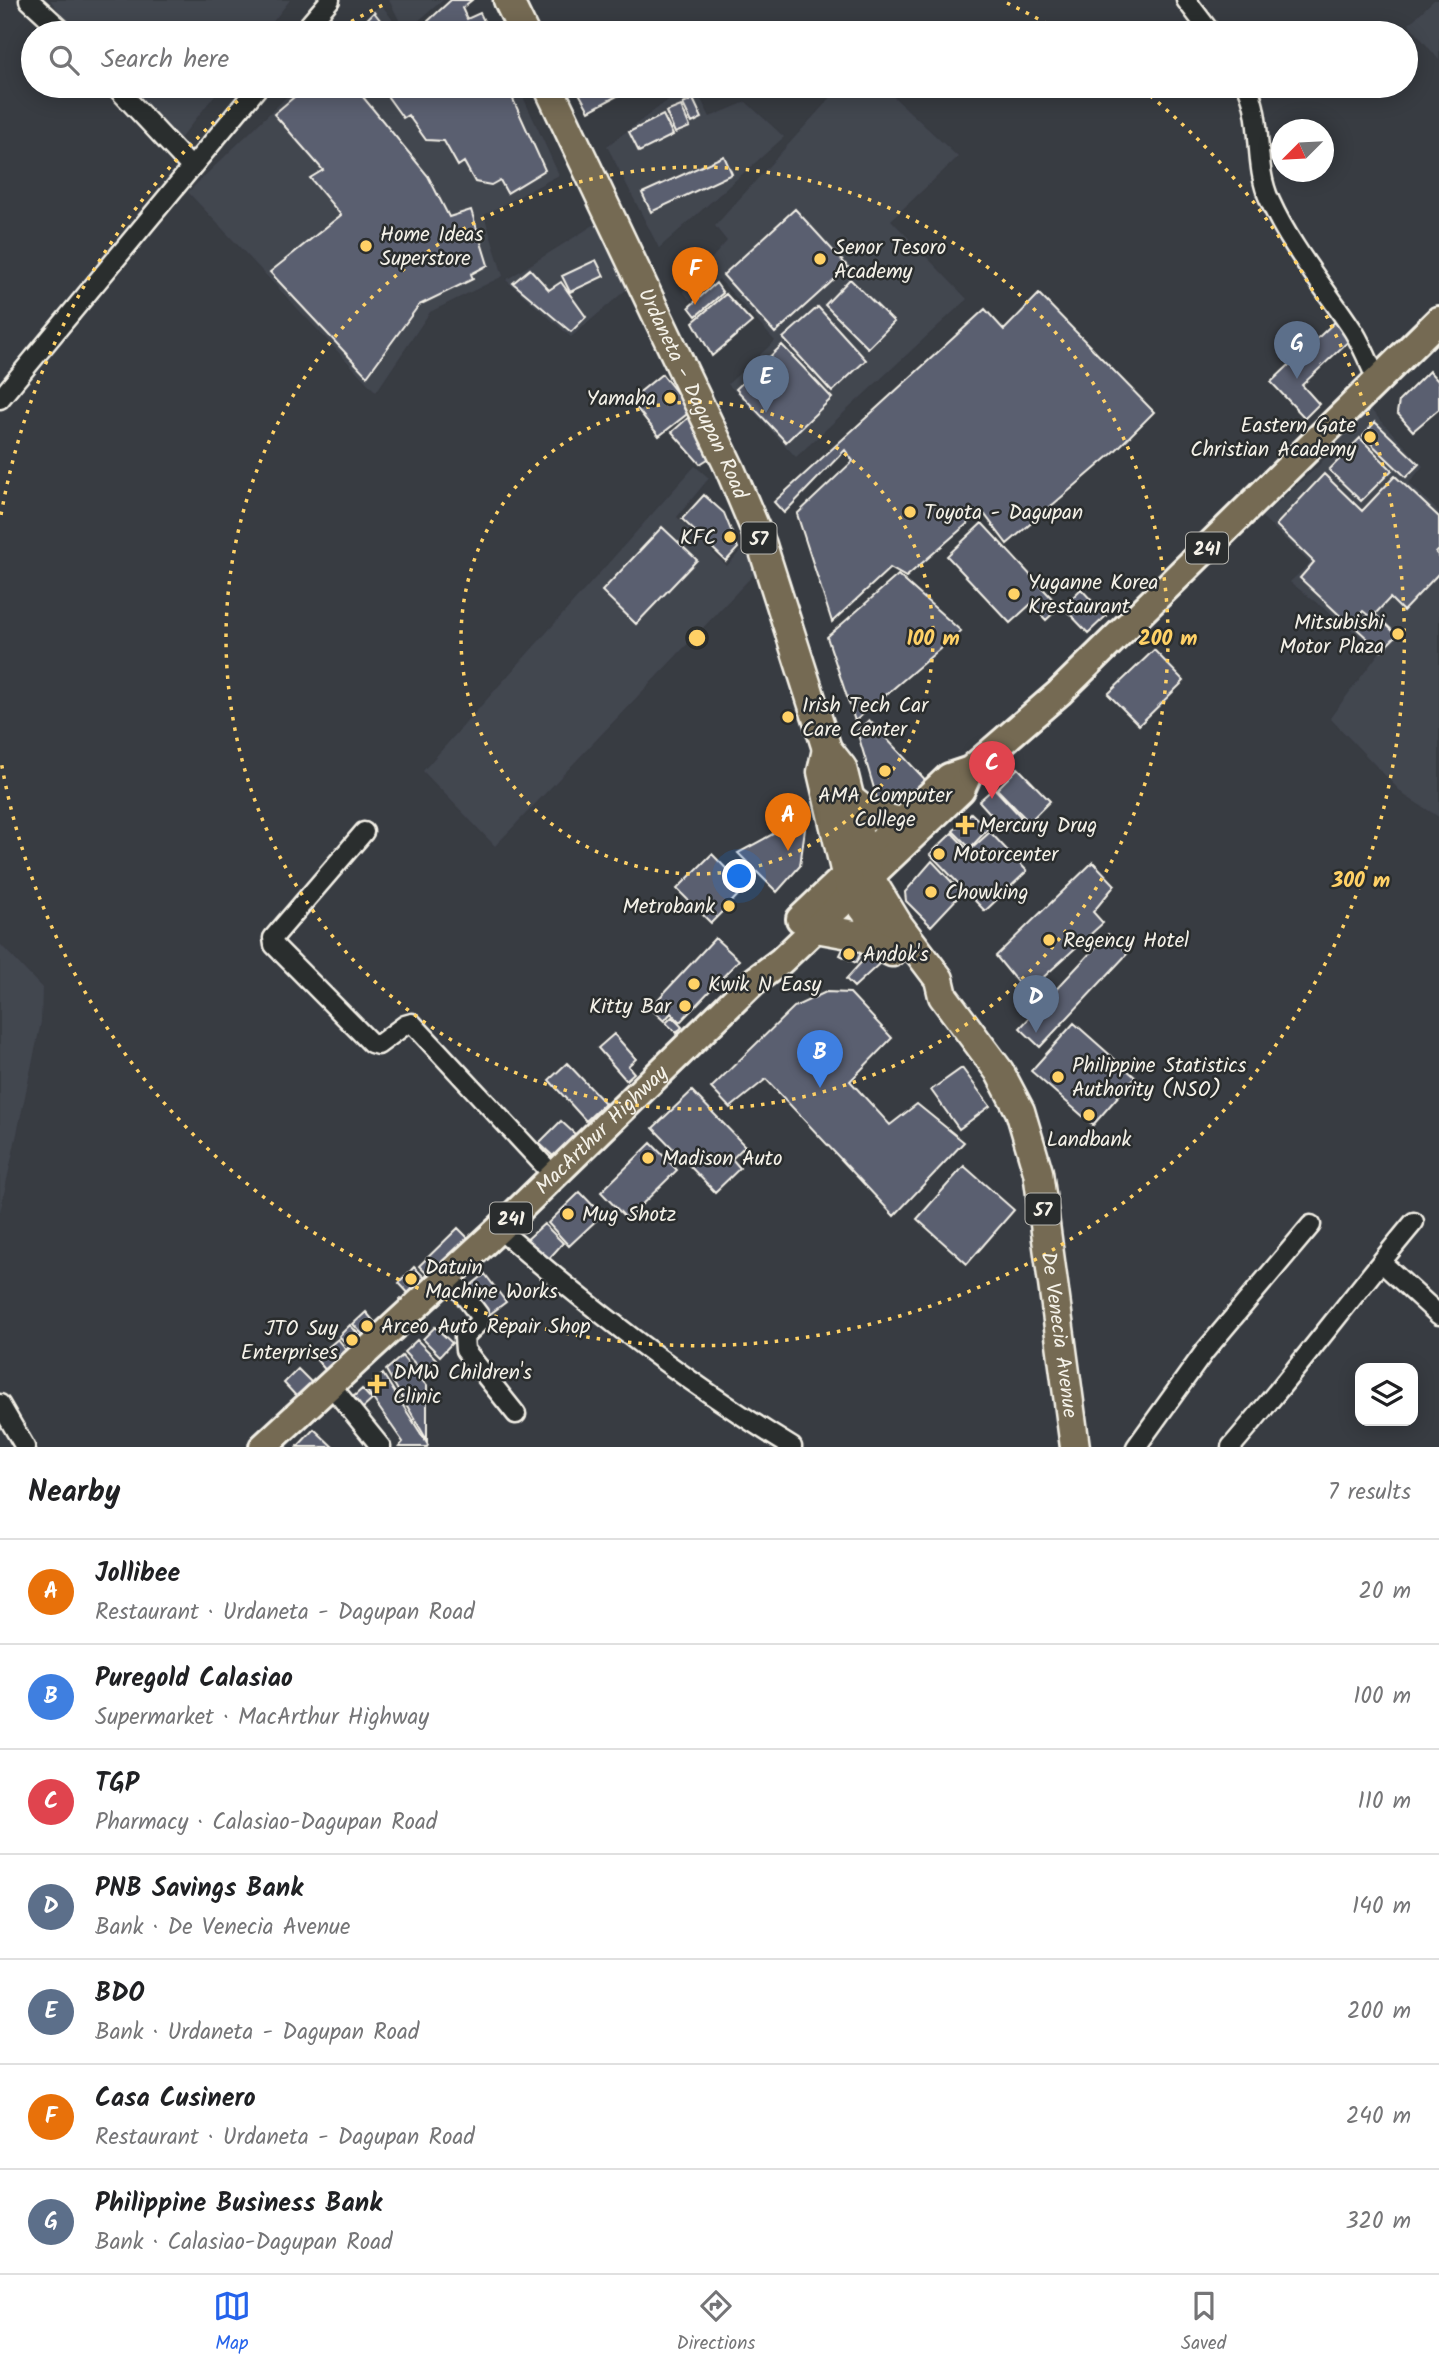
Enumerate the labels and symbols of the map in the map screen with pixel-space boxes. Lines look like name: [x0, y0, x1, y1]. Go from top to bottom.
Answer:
north arrow: [1271, 119, 1334, 182]
place label: Home Ideas Superstore: [380, 219, 483, 276]
place label: Senor Tesoro Academy: [834, 232, 946, 289]
marker: Home Ideas Superstore: [358, 238, 374, 254]
pin: F: [672, 247, 718, 305]
marker: Senor Tesoro Academy: [812, 251, 828, 267]
street label: Urdaneta - Dagupan Road: [628, 283, 756, 505]
pin: G: [1274, 321, 1320, 379]
pin: E: [743, 355, 789, 413]
place label: Yamaha: [586, 383, 656, 416]
marker: Yamaha: [662, 390, 678, 406]
place label: Eastern Gate Christian Academy: [1190, 410, 1357, 467]
marker: Eastern Gate Christian Academy: [1362, 429, 1378, 445]
place label: Toyota - Dagupan: [924, 497, 1083, 530]
marker: Toyota - Dagupan: [902, 504, 918, 520]
place label: KFC: [680, 522, 716, 555]
road number: 57: [742, 523, 776, 554]
marker: KFC: [722, 529, 738, 545]
road number: 241: [1186, 533, 1228, 564]
place label: Yuganne Korea Krestaurant: [1028, 567, 1158, 624]
marker: Yuganne Korea Krestaurant: [1006, 586, 1022, 602]
place label: Mitsubishi Motor Plaza: [1279, 607, 1385, 664]
text: 100 m: [906, 623, 960, 656]
text: 200 m: [1138, 623, 1198, 656]
centre of rings: [685, 626, 709, 650]
marker: Mitsubishi Motor Plaza: [1390, 626, 1406, 642]
place label: Irish Tech Car Care Center: [802, 690, 929, 747]
marker: Irish Tech Car Care Center: [780, 709, 796, 725]
pin: C: [969, 741, 1015, 799]
marker: AMA Computer College: [877, 763, 893, 779]
place label: AMA Computer College: [818, 780, 953, 837]
pin: A: [765, 793, 811, 851]
place label: Mercury Drug: [979, 810, 1097, 843]
marker: Mercury Drug: [957, 817, 973, 833]
place label: Motorcenter: [953, 839, 1059, 872]
marker: Motorcenter: [931, 846, 947, 862]
your location: [722, 859, 756, 893]
text: 300 m: [1331, 865, 1390, 898]
place label: Chowking: [945, 877, 1029, 910]
marker: Chowking: [923, 884, 939, 900]
place label: Metrobank: [622, 891, 715, 924]
marker: Metrobank: [721, 898, 737, 914]
place label: Regency Hotel: [1063, 925, 1189, 958]
marker: Regency Hotel: [1041, 932, 1057, 948]
place label: Andok's: [863, 939, 929, 972]
marker: Andok's: [841, 946, 857, 962]
place label: Kwik N Easy: [708, 969, 822, 1002]
pin: D: [1013, 975, 1059, 1033]
marker: Kwik N Easy: [686, 976, 702, 992]
place label: Kitty Bar: [589, 991, 672, 1024]
marker: Kitty Bar: [677, 998, 693, 1014]
pin: B: [797, 1030, 843, 1088]
place label: Philippine Statistics Authority (NSO): [1072, 1050, 1247, 1107]
street label: MacArthur Highway: [528, 1058, 677, 1203]
marker: Philippine Statistics Authority (NSO): [1050, 1069, 1066, 1085]
marker: Landbank: [1081, 1107, 1097, 1123]
place label: Landbank: [1047, 1124, 1132, 1157]
place label: Madison Auto: [662, 1143, 782, 1176]
marker: Madison Auto: [640, 1150, 656, 1166]
road number: 57: [1026, 1194, 1060, 1224]
place label: Mug Shotz: [582, 1199, 676, 1232]
road number: 241: [490, 1202, 532, 1234]
marker: Mug Shotz: [560, 1206, 576, 1222]
street label: De Venecia Avenue: [1031, 1250, 1086, 1421]
place label: Datuin Machine Works: [425, 1252, 558, 1309]
marker: Datuin Machine Works: [403, 1271, 419, 1287]
place label: Arceo Auto Repair Shop: [381, 1311, 590, 1344]
place label: JTO Suy Enterprises: [241, 1313, 338, 1370]
marker: Arceo Auto Repair Shop: [359, 1318, 375, 1334]
marker: JTO Suy Enterprises: [344, 1332, 360, 1348]
place label: DMW Children's Clinic: [393, 1357, 532, 1414]
marker: DMW Children's Clinic: [367, 1374, 387, 1394]

